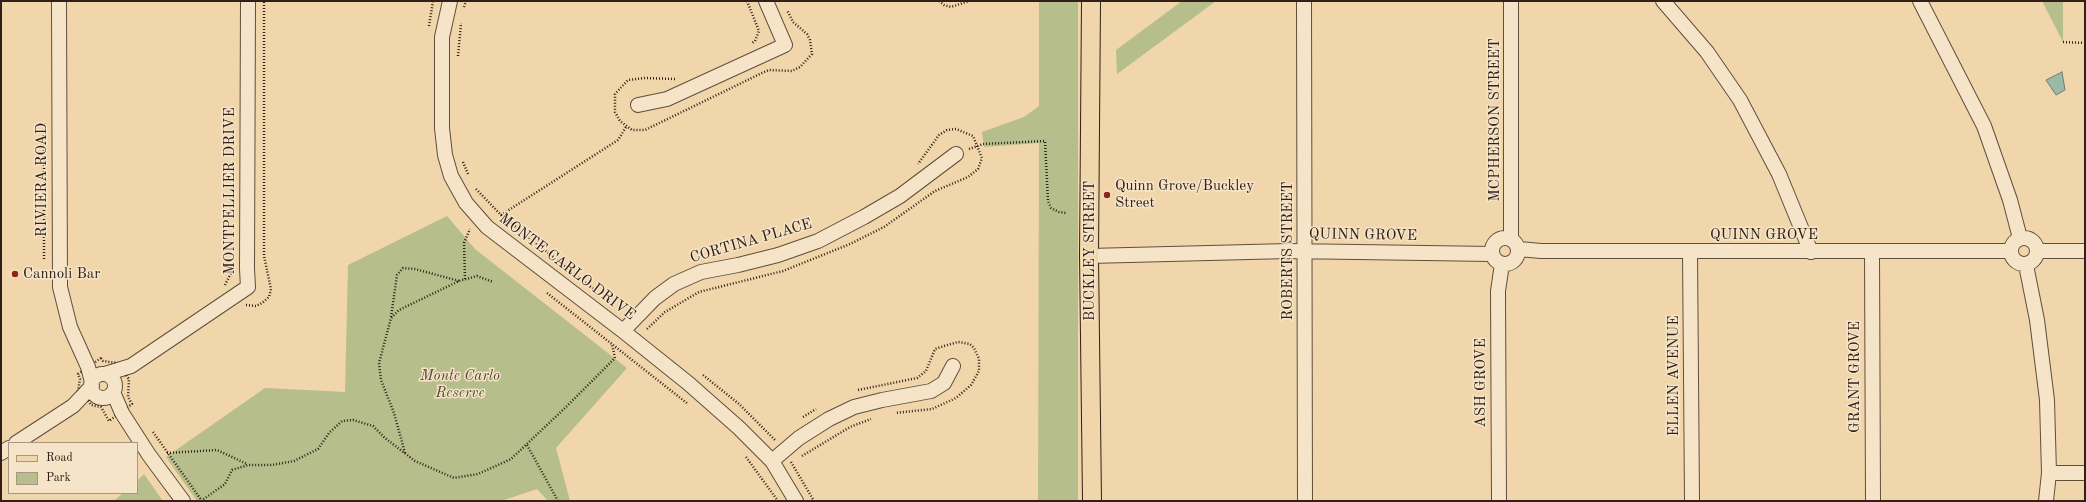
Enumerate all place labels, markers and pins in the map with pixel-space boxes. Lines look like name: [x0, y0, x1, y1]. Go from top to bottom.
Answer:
place label: Quinn Grove/Buckley Street: [1115, 177, 1254, 212]
marker: Quinn Grove/Buckley Street: [1102, 190, 1112, 200]
place label: Cannoli Bar: [23, 265, 100, 283]
marker: Cannoli Bar: [10, 269, 20, 279]

